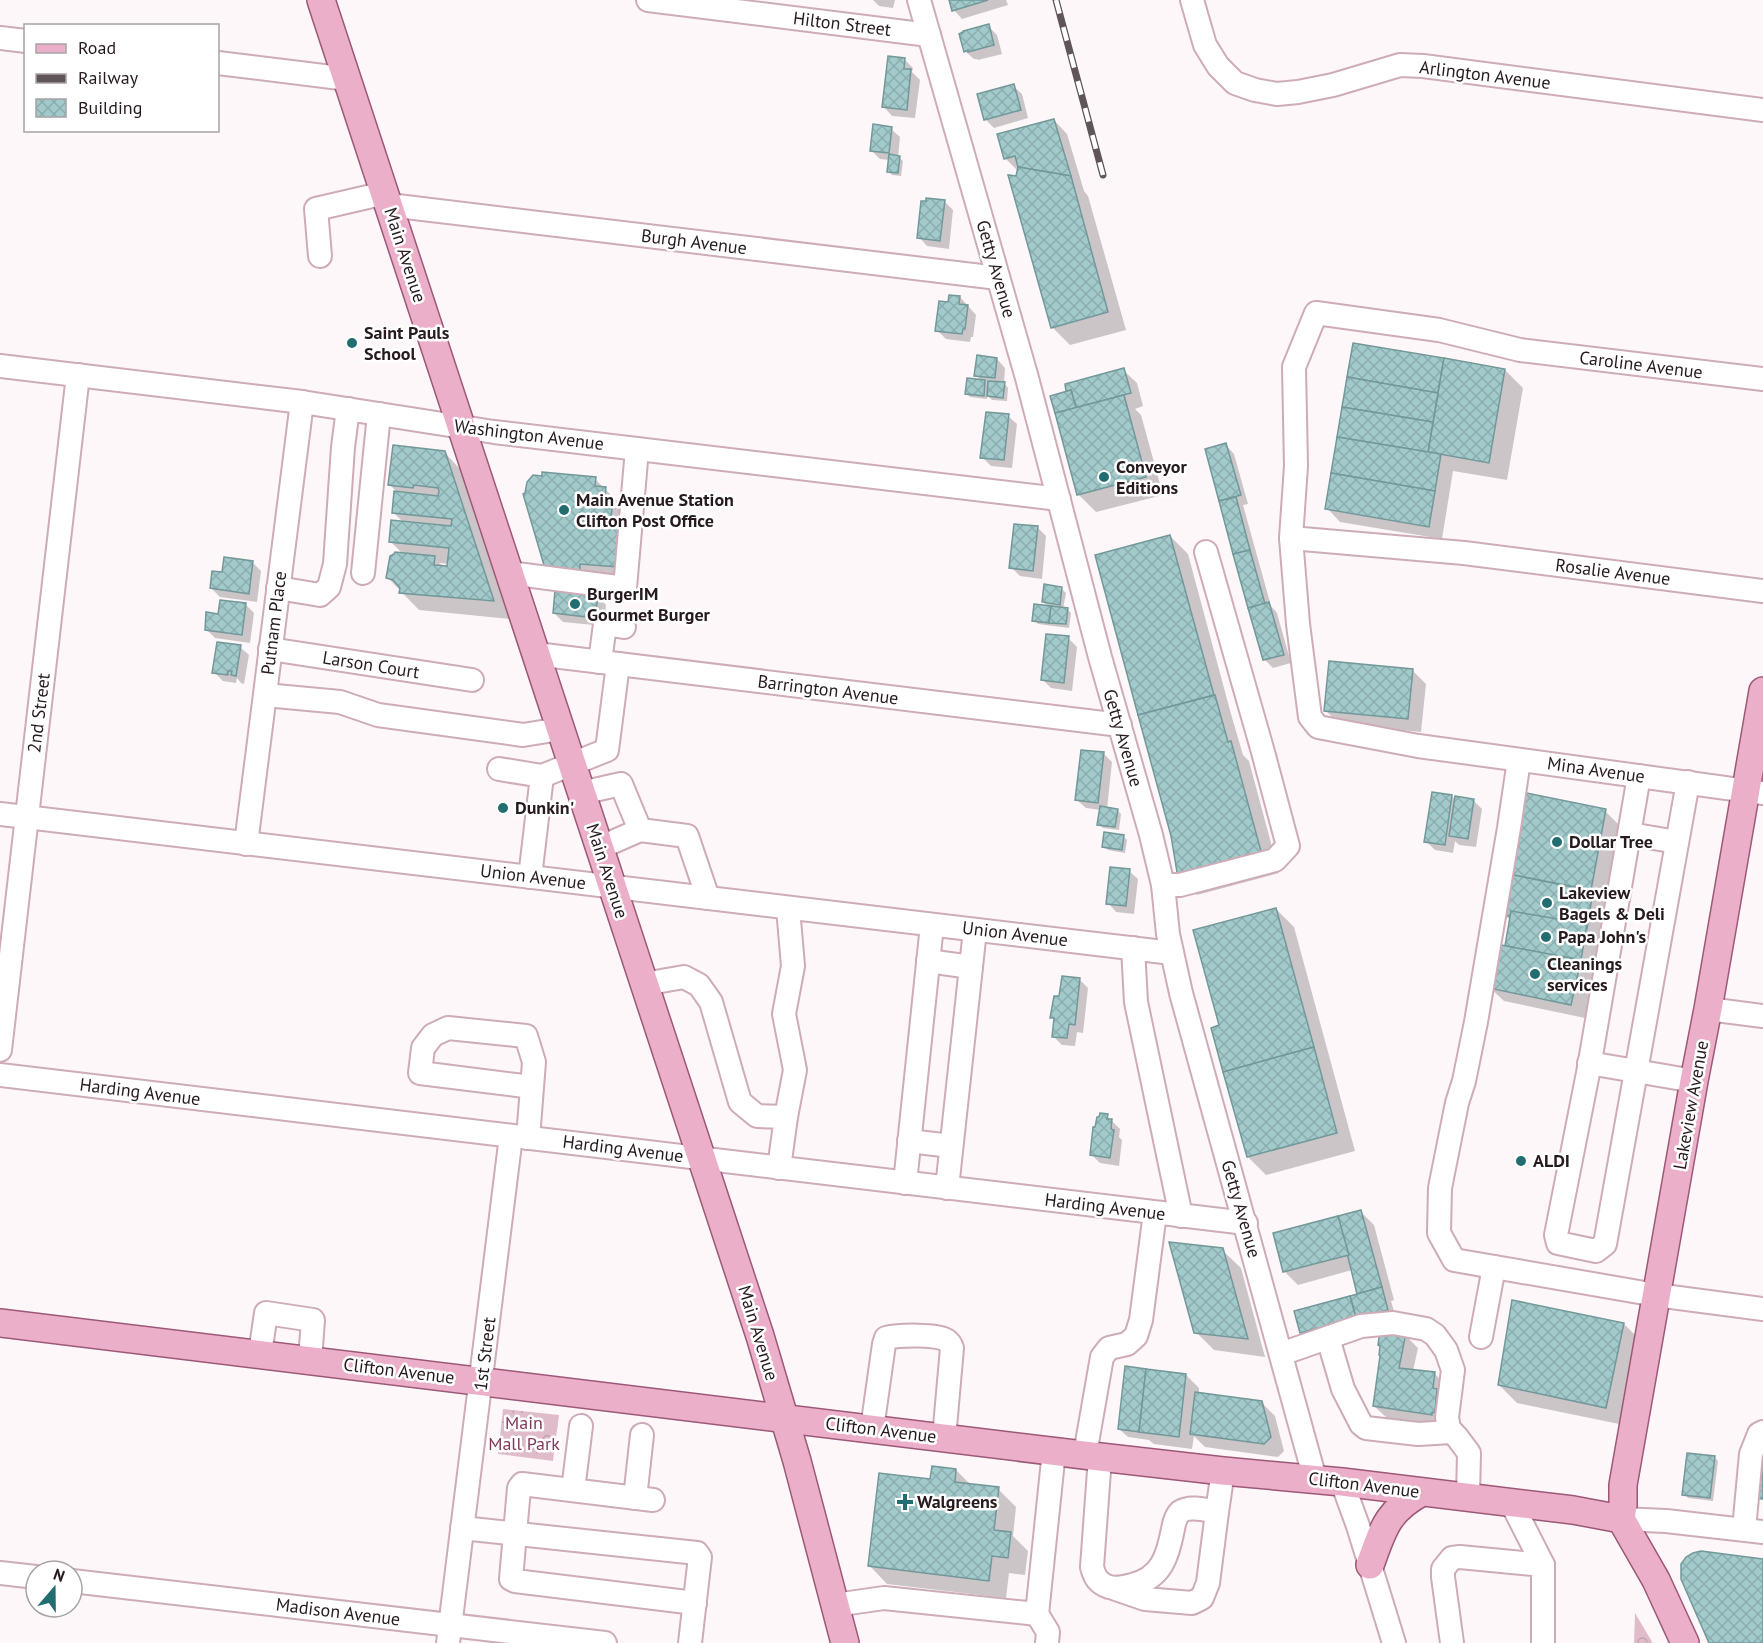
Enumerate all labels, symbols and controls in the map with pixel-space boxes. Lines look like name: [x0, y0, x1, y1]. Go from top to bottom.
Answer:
street label: Hilton Street: [792, 6, 892, 41]
legend: [24, 24, 219, 132]
text: Road: [78, 36, 116, 59]
street label: Arlington Avenue: [1418, 55, 1552, 94]
text: Railway: [78, 66, 139, 89]
text: Building: [78, 96, 142, 119]
street label: Main Avenue: [379, 205, 432, 305]
street label: Getty Avenue: [972, 217, 1021, 320]
street label: Burgh Avenue: [640, 224, 748, 259]
place label: Saint Pauls School: [364, 321, 450, 365]
marker: Saint Pauls School: [345, 336, 359, 350]
street label: Caroline Avenue: [1578, 346, 1704, 383]
street label: Washington Avenue: [453, 414, 605, 455]
place label: Conveyor Editions: [1116, 455, 1187, 499]
marker: Conveyor Editions: [1097, 470, 1111, 484]
place label: Main Avenue Station Clifton Post Office: [576, 488, 734, 532]
marker: Main Avenue Station Clifton Post Office: [557, 503, 571, 517]
street label: Rosalie Avenue: [1554, 553, 1672, 590]
street label: Putnam Place: [256, 570, 291, 676]
place label: BurgerIM Gourmet Burger: [587, 582, 711, 626]
marker: BurgerIM Gourmet Burger: [568, 597, 582, 611]
street label: Larson Court: [321, 646, 421, 684]
street label: Barrington Avenue: [756, 669, 900, 710]
street label: 2nd Street: [22, 672, 55, 754]
street label: Getty Avenue: [1099, 686, 1148, 789]
street label: Mina Avenue: [1546, 751, 1646, 788]
place label: Dunkin': [515, 796, 574, 819]
marker: Dunkin': [496, 801, 510, 815]
street label: Main Avenue: [581, 821, 634, 921]
place label: Dollar Tree: [1569, 830, 1653, 853]
marker: Dollar Tree: [1550, 835, 1564, 849]
street label: Union Avenue: [479, 859, 587, 894]
place label: Lakeview Bagels & Deli: [1559, 881, 1665, 925]
marker: Lakeview Bagels & Deli: [1540, 896, 1554, 910]
street label: Union Avenue: [961, 916, 1069, 951]
place label: Papa John's: [1558, 925, 1646, 948]
marker: Papa John's: [1539, 930, 1553, 944]
place label: Cleanings services: [1547, 952, 1623, 996]
marker: Cleanings services: [1528, 967, 1542, 981]
street label: Lakeview Avenue: [1668, 1039, 1713, 1171]
street label: Harding Avenue: [78, 1073, 202, 1110]
street label: Harding Avenue: [561, 1130, 685, 1167]
place label: ALDI: [1533, 1149, 1570, 1172]
marker: ALDI: [1514, 1154, 1528, 1168]
street label: Getty Avenue: [1217, 1157, 1266, 1260]
street label: Harding Avenue: [1043, 1188, 1167, 1225]
street label: Main Avenue: [733, 1282, 784, 1383]
street label: 1st Street: [469, 1316, 500, 1392]
street label: Clifton Avenue: [342, 1352, 456, 1389]
park label: Main Mall Park: [488, 1411, 560, 1455]
street label: Clifton Avenue: [824, 1411, 938, 1448]
street label: Clifton Avenue: [1307, 1466, 1421, 1503]
place label: Walgreens: [917, 1490, 998, 1513]
marker: Walgreens: [898, 1495, 912, 1509]
north arrow: [24, 1559, 84, 1619]
text: N: [51, 1564, 67, 1586]
street label: Madison Avenue: [275, 1592, 402, 1631]

